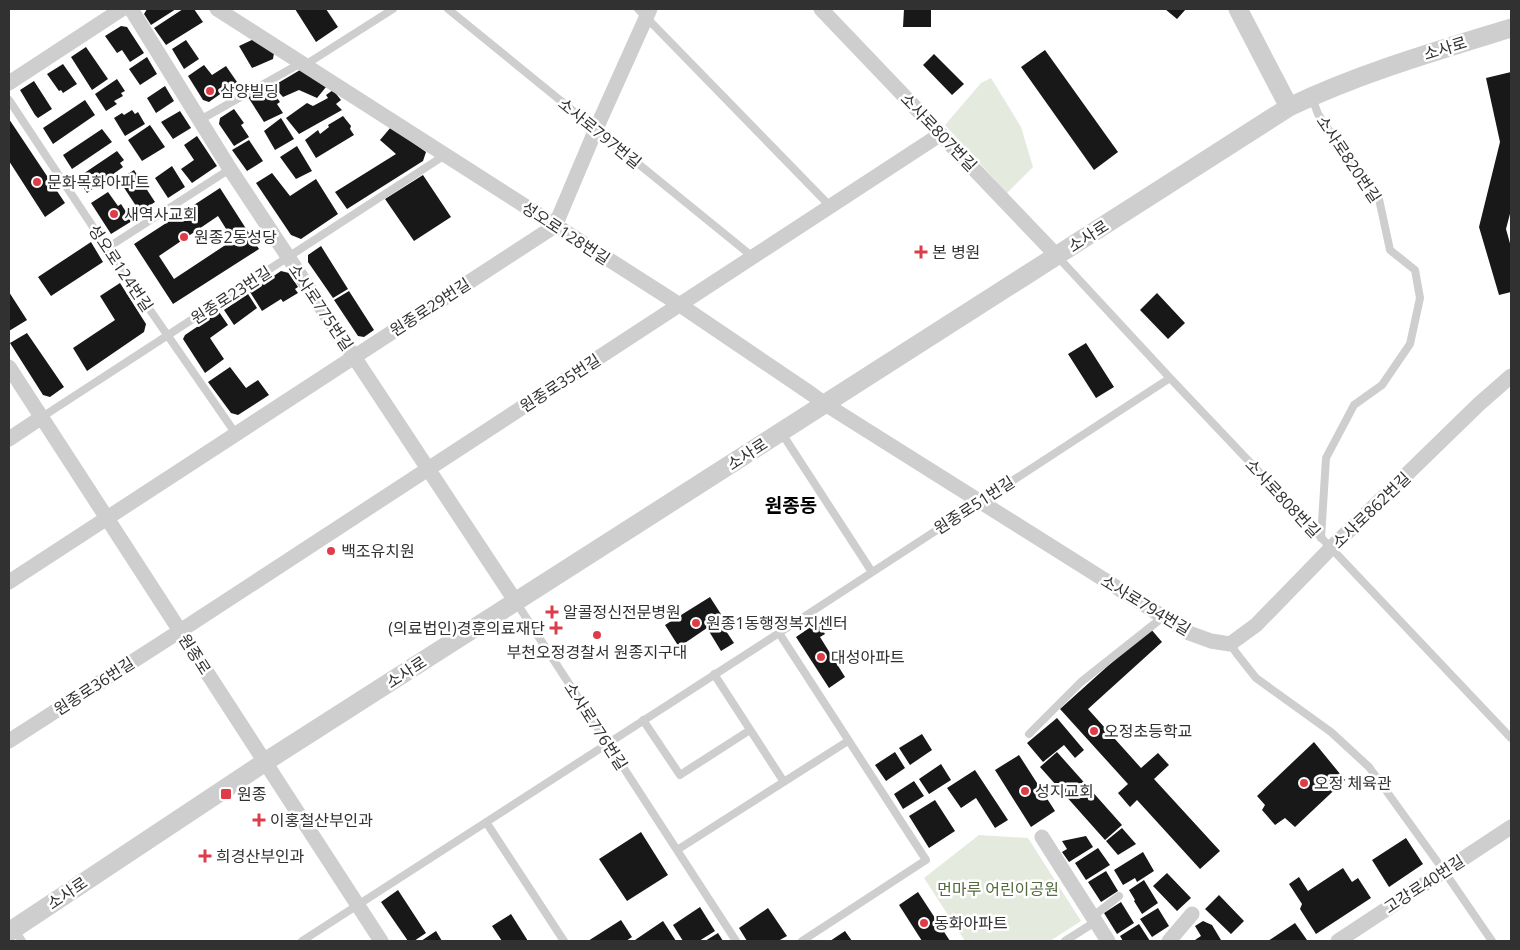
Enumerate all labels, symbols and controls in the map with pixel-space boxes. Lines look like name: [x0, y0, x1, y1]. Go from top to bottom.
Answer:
street label: 소사로: [1421, 31, 1470, 65]
place label: 삼양빌딩: [220, 80, 279, 102]
marker: 삼양빌딩: [204, 85, 216, 97]
street label: 소사로807번길: [896, 88, 982, 176]
street label: 소사로797번길: [554, 93, 646, 173]
street label: 소사로820번길: [1312, 111, 1386, 207]
place label: 문화목화아파트: [47, 171, 150, 193]
marker: 문화목화아파트: [31, 176, 43, 188]
street label: 성오로128번길: [518, 196, 614, 270]
place label: 새역사교회: [124, 203, 198, 225]
marker: 새역사교회: [108, 208, 120, 220]
street label: 소사로: [1063, 215, 1113, 257]
street label: 성오로124번길: [84, 220, 158, 316]
place label: 원종2동성당: [194, 226, 277, 248]
marker: 원종2동성당: [178, 231, 190, 243]
place label: 본 병원: [932, 241, 980, 263]
marker: 본 병원: [914, 245, 928, 259]
street label: 소사로775번길: [284, 259, 358, 355]
street label: 원종로23번길: [186, 261, 276, 329]
street label: 원종로29번길: [385, 273, 475, 341]
street label: 원종로35번길: [515, 349, 605, 417]
street label: 소사로: [722, 433, 772, 475]
street label: 소사로808번길: [1240, 454, 1326, 542]
street label: 소사로862번길: [1327, 467, 1415, 553]
street label: 원종로51번길: [929, 471, 1019, 539]
district label: 원종동: [765, 492, 817, 518]
place label: 백조유치원: [341, 540, 415, 562]
marker: 백조유치원: [325, 545, 337, 557]
street label: 소사로794번길: [1097, 570, 1195, 640]
place label: 알콜정신전문병원: [563, 601, 681, 623]
marker: 알콜정신전문병원: [545, 605, 559, 619]
place label: 원종1동행정복지센터: [706, 612, 848, 634]
place label: (의료법인)경훈의료재단: [388, 617, 545, 639]
marker: 원종1동행정복지센터: [690, 617, 702, 629]
marker: (의료법인)경훈의료재단: [549, 621, 563, 635]
street label: 원종로: [174, 629, 216, 679]
marker: 부천오정경찰서 원종지구대: [591, 629, 603, 641]
place label: 부천오정경찰서 원종지구대: [507, 641, 687, 663]
place label: 대성아파트: [831, 646, 905, 668]
street label: 소사로: [381, 651, 431, 693]
marker: 대성아파트: [815, 651, 827, 663]
street label: 원종로36번길: [49, 652, 139, 720]
street label: 소사로776번길: [559, 678, 633, 774]
place label: 오정초등학교: [1104, 720, 1192, 742]
marker: 오정초등학교: [1088, 725, 1100, 737]
place label: 오정 체육관: [1314, 772, 1392, 794]
marker: 오정 체육관: [1298, 777, 1310, 789]
place label: 성지교회: [1035, 780, 1094, 802]
place label: 원종: [237, 783, 266, 805]
marker: 성지교회: [1019, 785, 1031, 797]
marker: 원종: [219, 787, 233, 801]
place label: 이홍철산부인과: [270, 809, 373, 831]
marker: 이홍철산부인과: [252, 813, 266, 827]
place label: 희경산부인과: [216, 845, 305, 867]
marker: 희경산부인과: [198, 849, 212, 863]
street label: 고강로40번길: [1379, 850, 1469, 918]
street label: 소사로: [43, 871, 92, 914]
park label: 먼마루 어린이공원: [937, 878, 1059, 900]
place label: 동화아파트: [934, 912, 1008, 934]
marker: 동화아파트: [918, 917, 930, 929]

